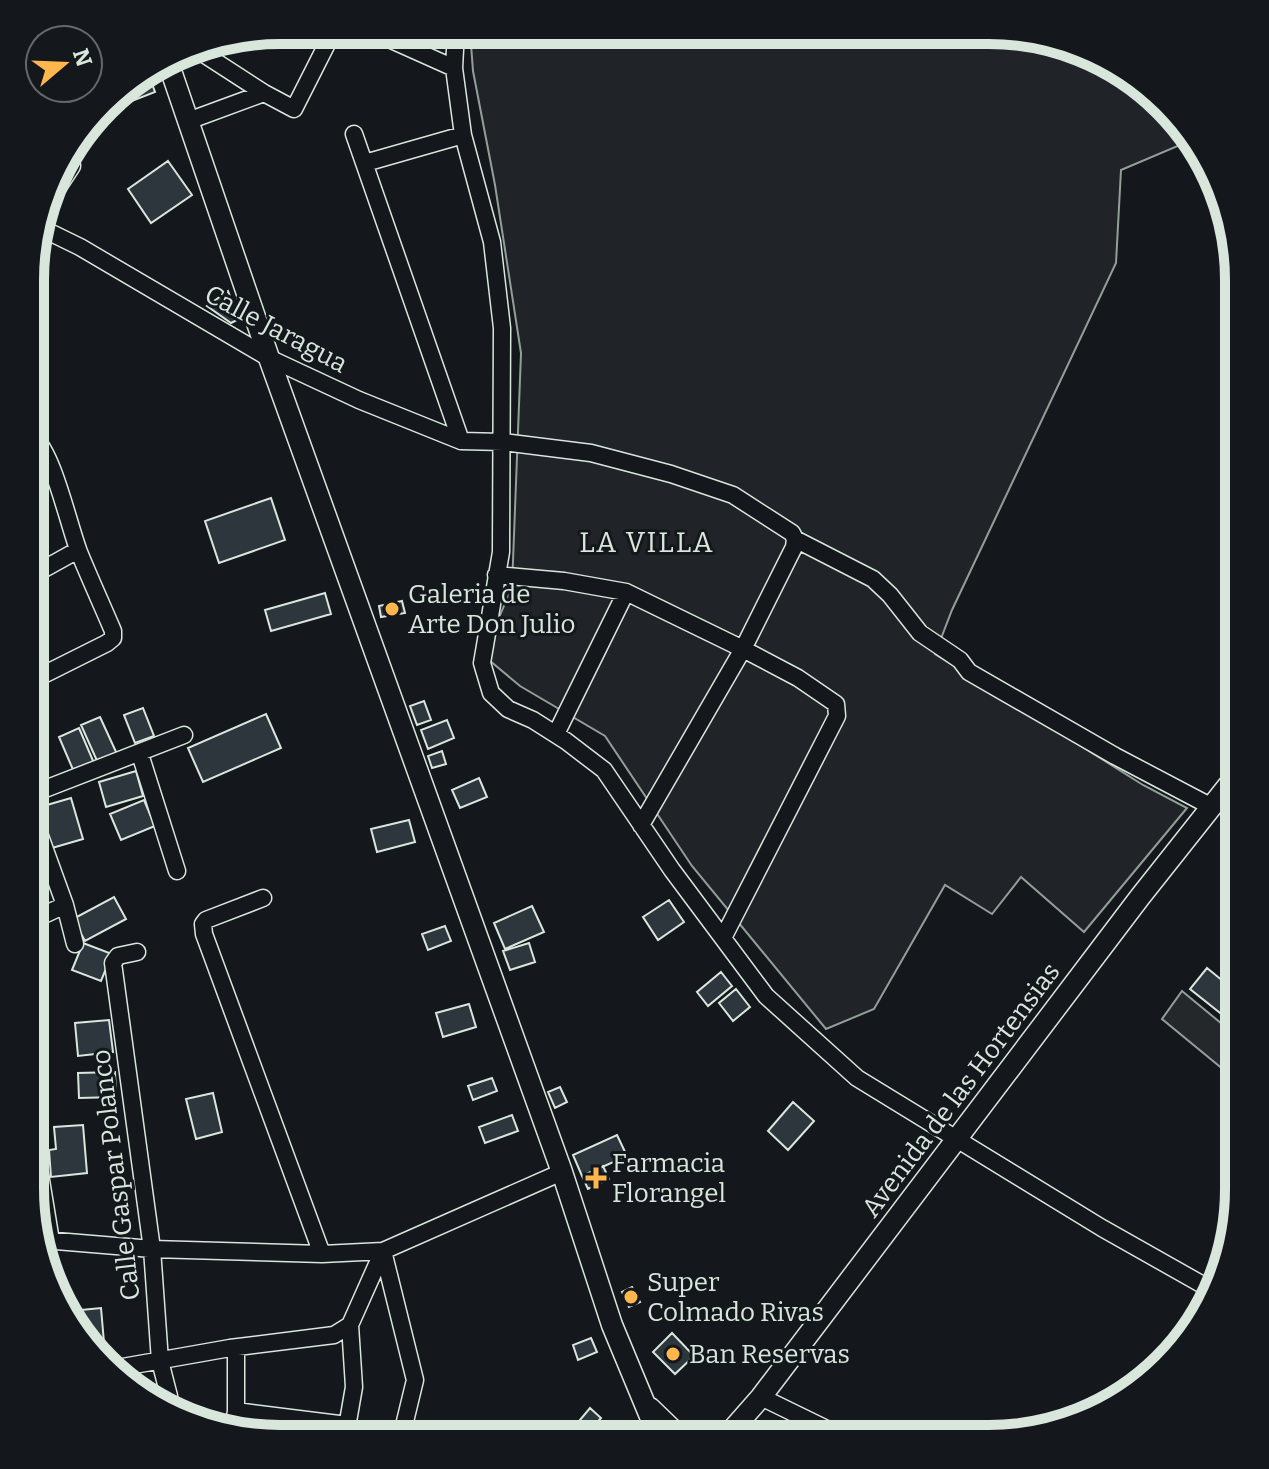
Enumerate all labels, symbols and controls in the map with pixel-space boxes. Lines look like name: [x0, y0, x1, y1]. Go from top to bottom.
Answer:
north arrow: [24, 24, 104, 104]
text: N: [67, 45, 98, 70]
street label: Calle Jaragua: [199, 278, 353, 380]
district label: LA VILLA: [579, 526, 715, 559]
place label: Galeria de Arte Don Julio: [408, 579, 576, 640]
marker: Galeria de Arte Don Julio: [383, 600, 401, 618]
street label: Avenida de las Hortensias: [855, 957, 1067, 1223]
street label: Calle Gaspar Polanco: [85, 1048, 147, 1302]
place label: Farmacia Florangel: [612, 1148, 726, 1209]
marker: Farmacia Florangel: [587, 1169, 605, 1187]
place label: Super Colmado Rivas: [647, 1267, 824, 1328]
marker: Super Colmado Rivas: [622, 1288, 640, 1306]
place label: Ban Reservas: [689, 1339, 850, 1370]
marker: Ban Reservas: [664, 1345, 682, 1363]

